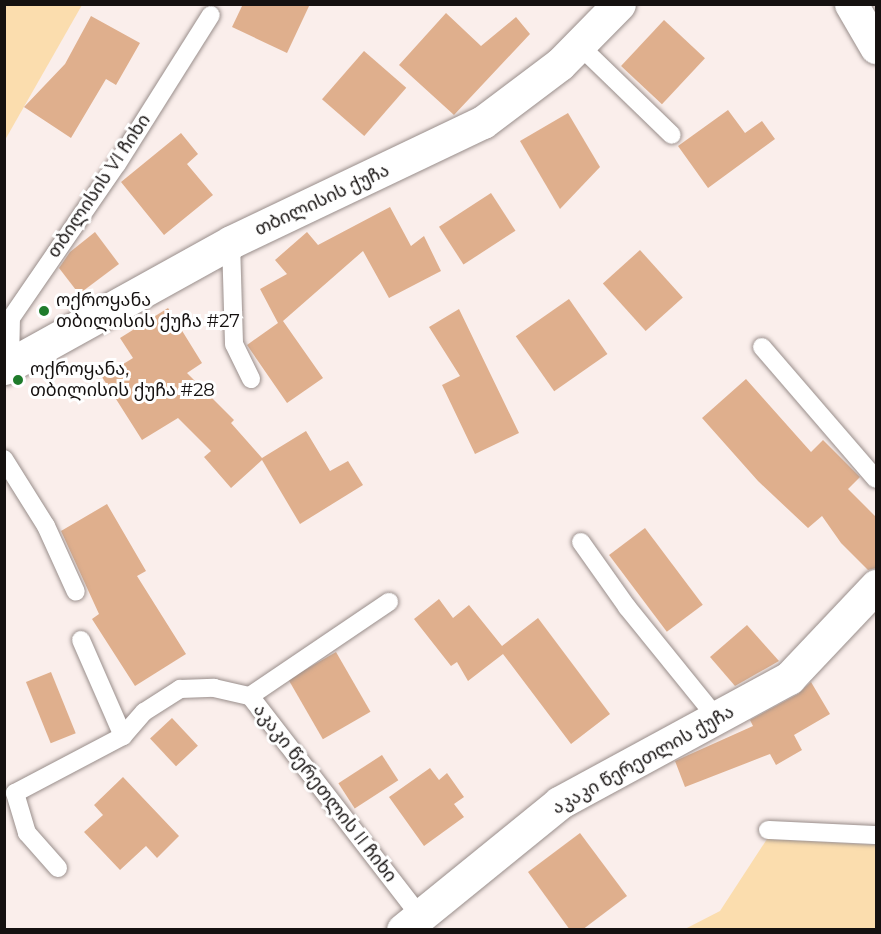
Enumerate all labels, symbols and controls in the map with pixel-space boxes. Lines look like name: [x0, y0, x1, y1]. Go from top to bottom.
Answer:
street label: თბილისის VI ჩიხი: [43, 110, 155, 262]
street label: თბილისის ქუჩა: [251, 159, 393, 241]
place label: ოქროყანა თბილისის ქუჩა #27: [56, 290, 240, 332]
marker: ოქროყანა თბილისის ქუჩა #27: [37, 304, 51, 318]
place label: ოქროყანა, თბილისის ქუჩა #28: [30, 359, 215, 401]
marker: ოქროყანა, თბილისის ქუჩა #28: [11, 373, 25, 387]
street label: აკაკი წერეთლის II ჩიხი: [249, 700, 401, 886]
street label: აკაკი წერეთლის ქუჩა: [548, 701, 738, 819]

